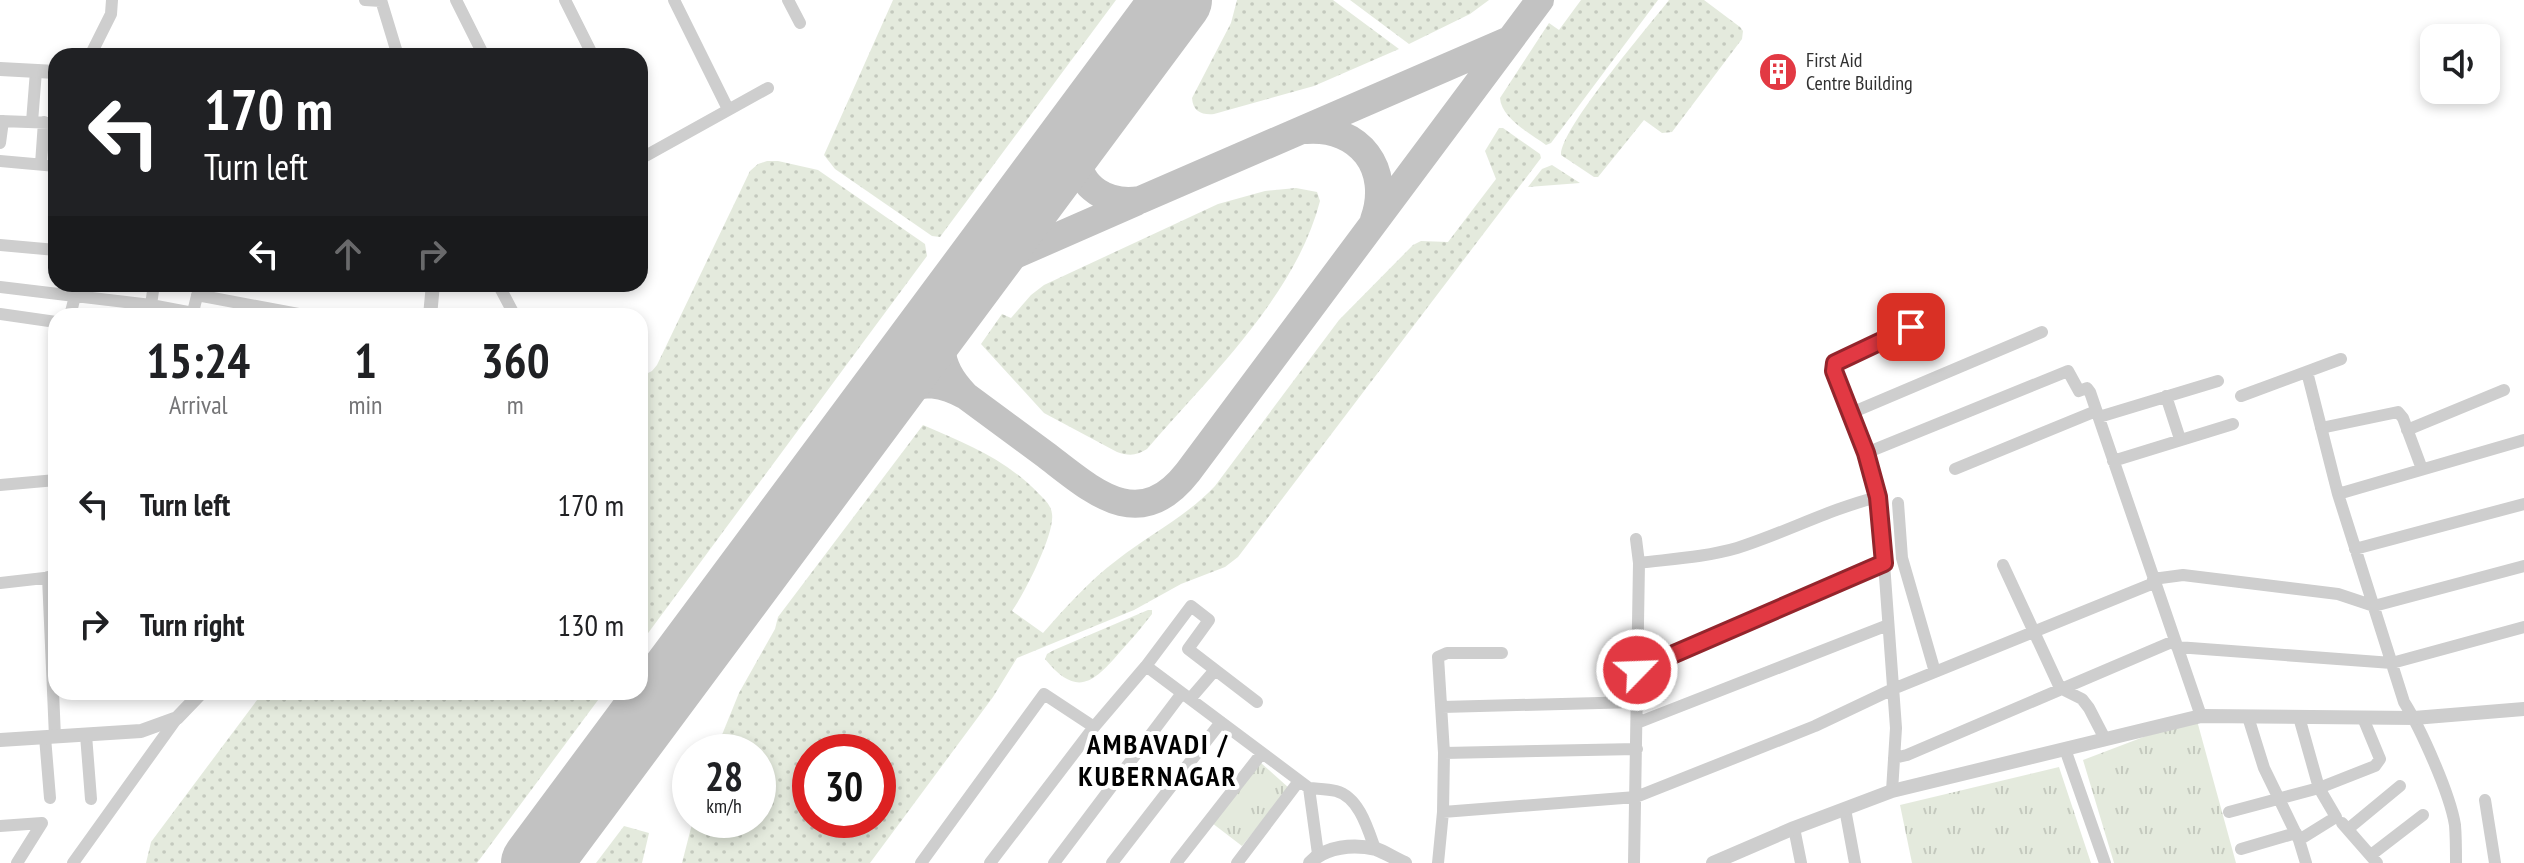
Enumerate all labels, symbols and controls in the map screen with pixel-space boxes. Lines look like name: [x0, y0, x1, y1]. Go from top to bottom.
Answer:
map controls: [2420, 24, 2500, 104]
button: sound: [2420, 24, 2500, 104]
place label: First Aid Centre Building: [1806, 47, 1913, 96]
building icon: First Aid Centre Building: [1757, 51, 1799, 93]
text: 170 m: [204, 73, 333, 145]
icon: left: [72, 80, 176, 184]
text: Turn left: [204, 143, 308, 190]
icon: left: [242, 232, 286, 276]
icon: ahead: [326, 232, 370, 276]
icon: right: [410, 232, 454, 276]
pin: [1877, 293, 1945, 361]
icon: arrive: [1889, 305, 1933, 349]
text: 15:24: [146, 329, 250, 391]
text: 1: [354, 329, 377, 391]
text: 360: [481, 329, 550, 391]
text: Arrival: [169, 388, 228, 421]
text: min: [348, 388, 382, 421]
text: m: [507, 388, 524, 421]
icon: left: [72, 482, 116, 526]
text: Turn left: [140, 485, 230, 524]
text: 170 m: [558, 485, 624, 524]
icon: right: [72, 602, 116, 646]
text: Turn right: [140, 605, 244, 644]
text: 130 m: [558, 605, 624, 644]
position arrow: [1595, 628, 1679, 712]
district label: AMBAVADI / KUBERNAGAR: [1078, 725, 1238, 794]
speed limit sign: 30: [792, 734, 896, 838]
text: 28: [705, 750, 743, 802]
text: km/h: [706, 793, 742, 819]

